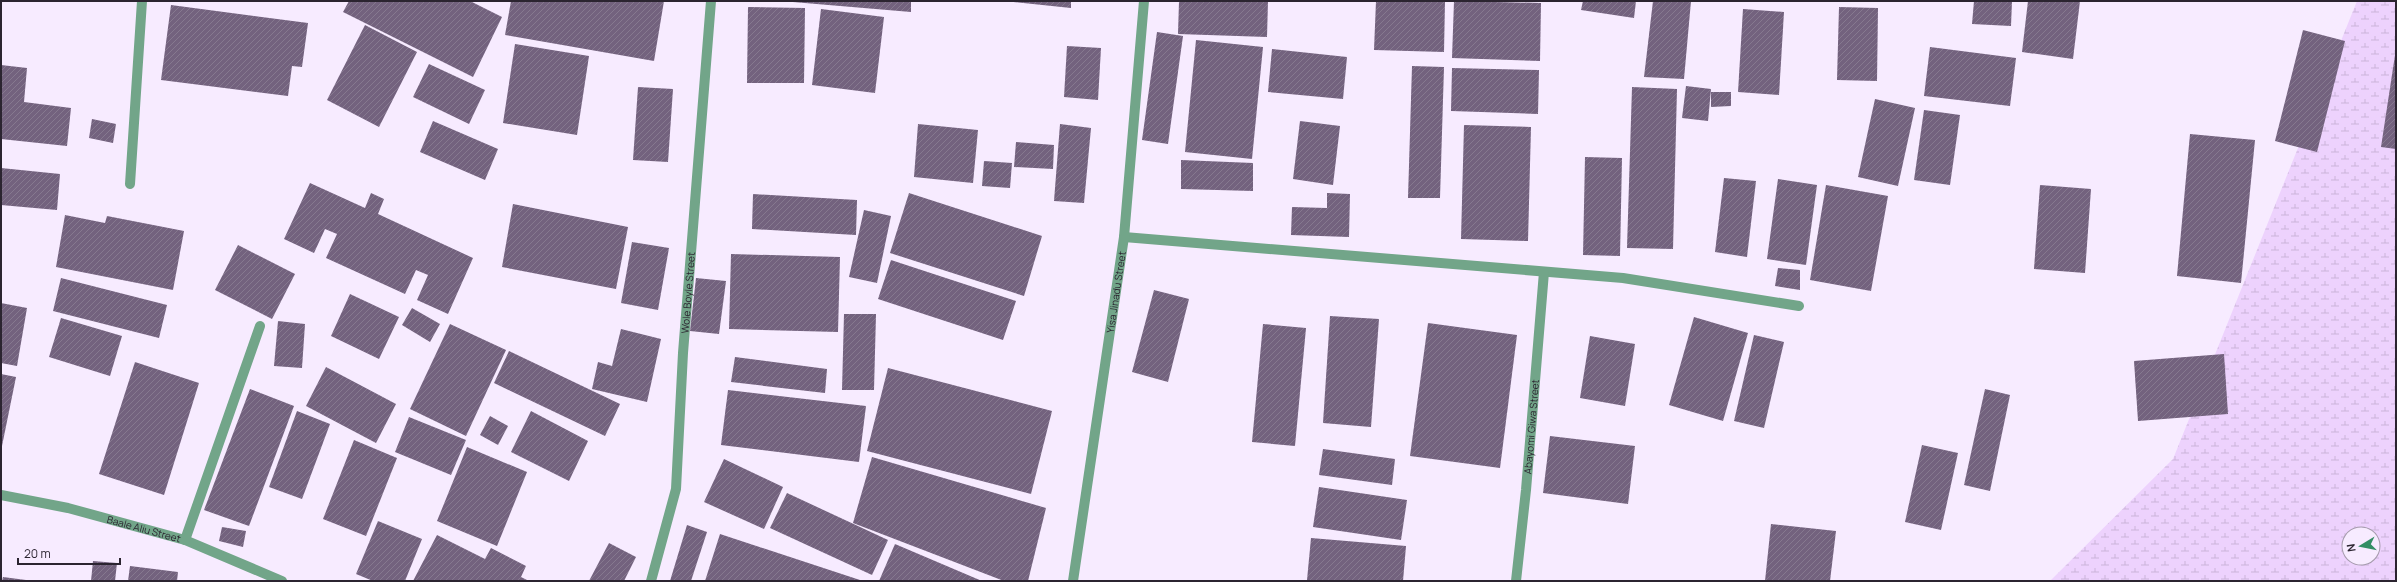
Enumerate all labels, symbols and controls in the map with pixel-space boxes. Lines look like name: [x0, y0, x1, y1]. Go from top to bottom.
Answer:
street label: Yisa Jinadu Street: [1103, 250, 1129, 334]
street label: Wole Boyle Street: [678, 251, 698, 334]
street label: Abayomi Giwa Street: [1520, 379, 1542, 475]
street label: Baale Aliu Street: [105, 512, 182, 546]
north arrow: [2341, 526, 2381, 566]
scale bar: [18, 540, 120, 566]
text: N: [2343, 543, 2359, 553]
text: 20 m: [24, 545, 51, 562]

